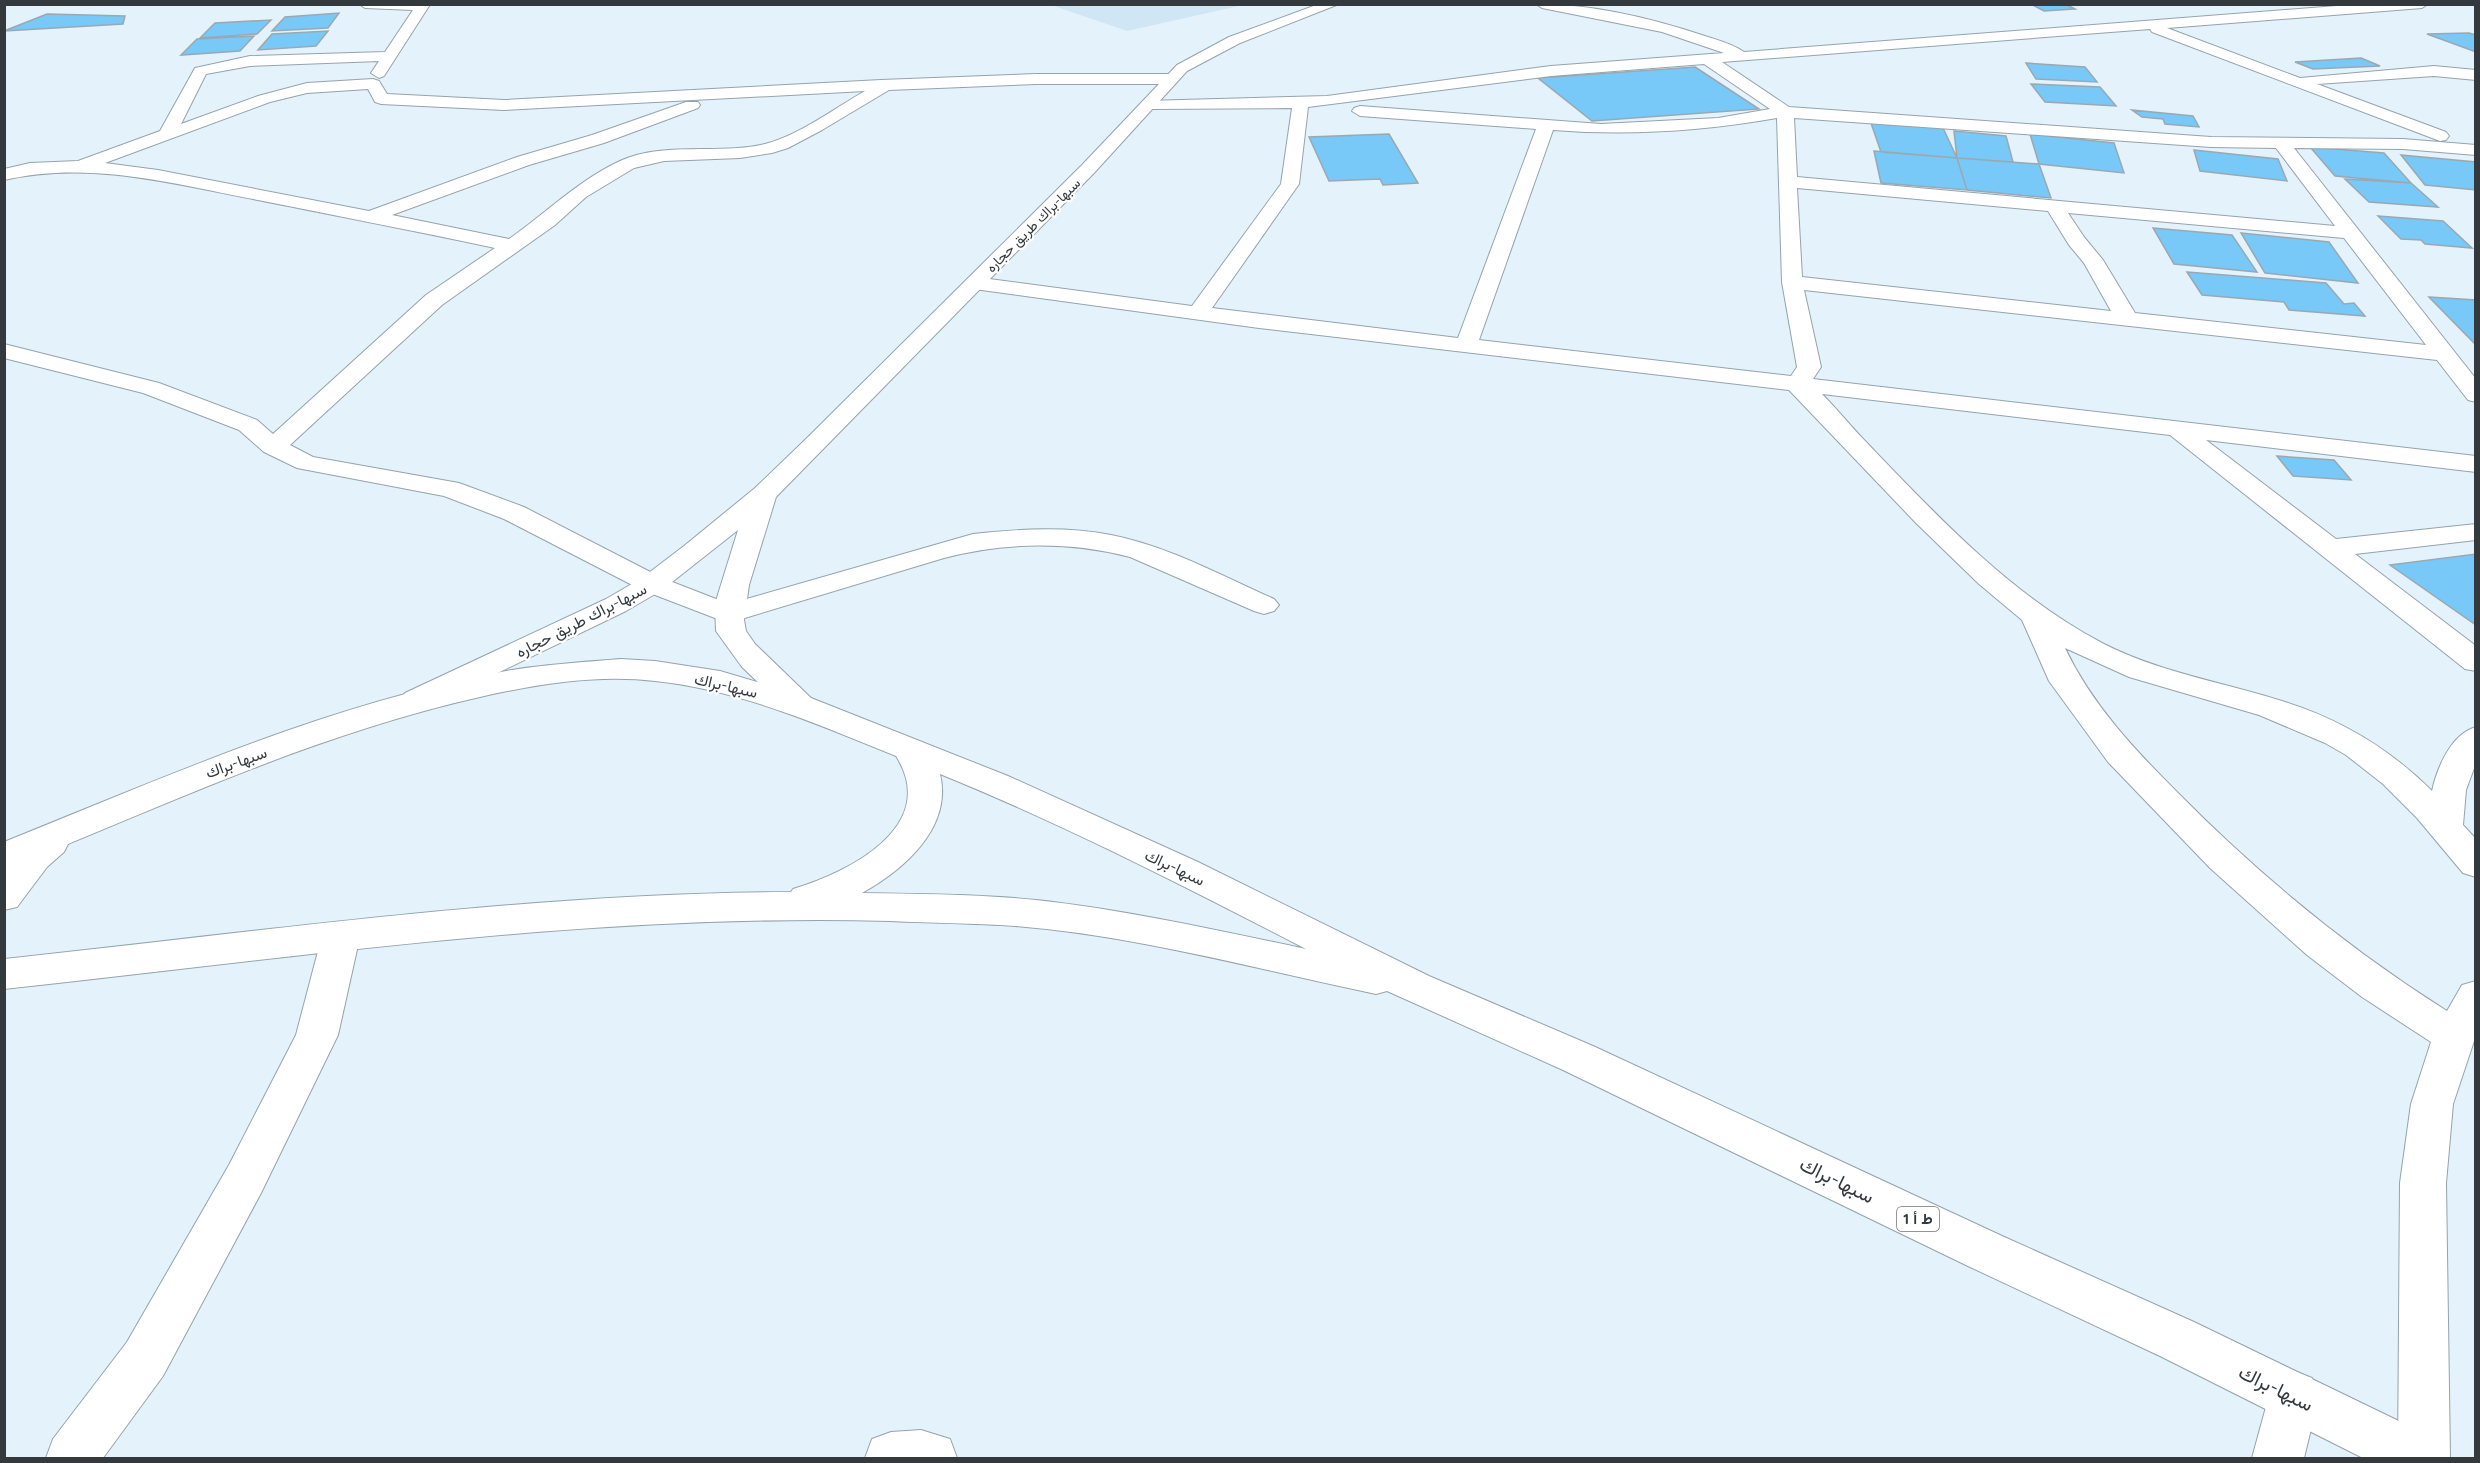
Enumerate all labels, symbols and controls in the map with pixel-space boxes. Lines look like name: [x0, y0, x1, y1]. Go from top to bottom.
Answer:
street label: سبها-براك طريق حجاره: [982, 174, 1084, 276]
street label: سبها-براك طريق حجاره: [512, 578, 650, 663]
street label: سبها-براك: [692, 668, 760, 703]
street label: سبها-براك: [202, 742, 270, 783]
street label: سبها-براك: [1141, 844, 1208, 891]
street label: سبها-براك: [1795, 1151, 1879, 1209]
road number: ط أ 1: [1897, 1207, 1939, 1231]
street label: سبها-براك: [2234, 1359, 2318, 1417]

